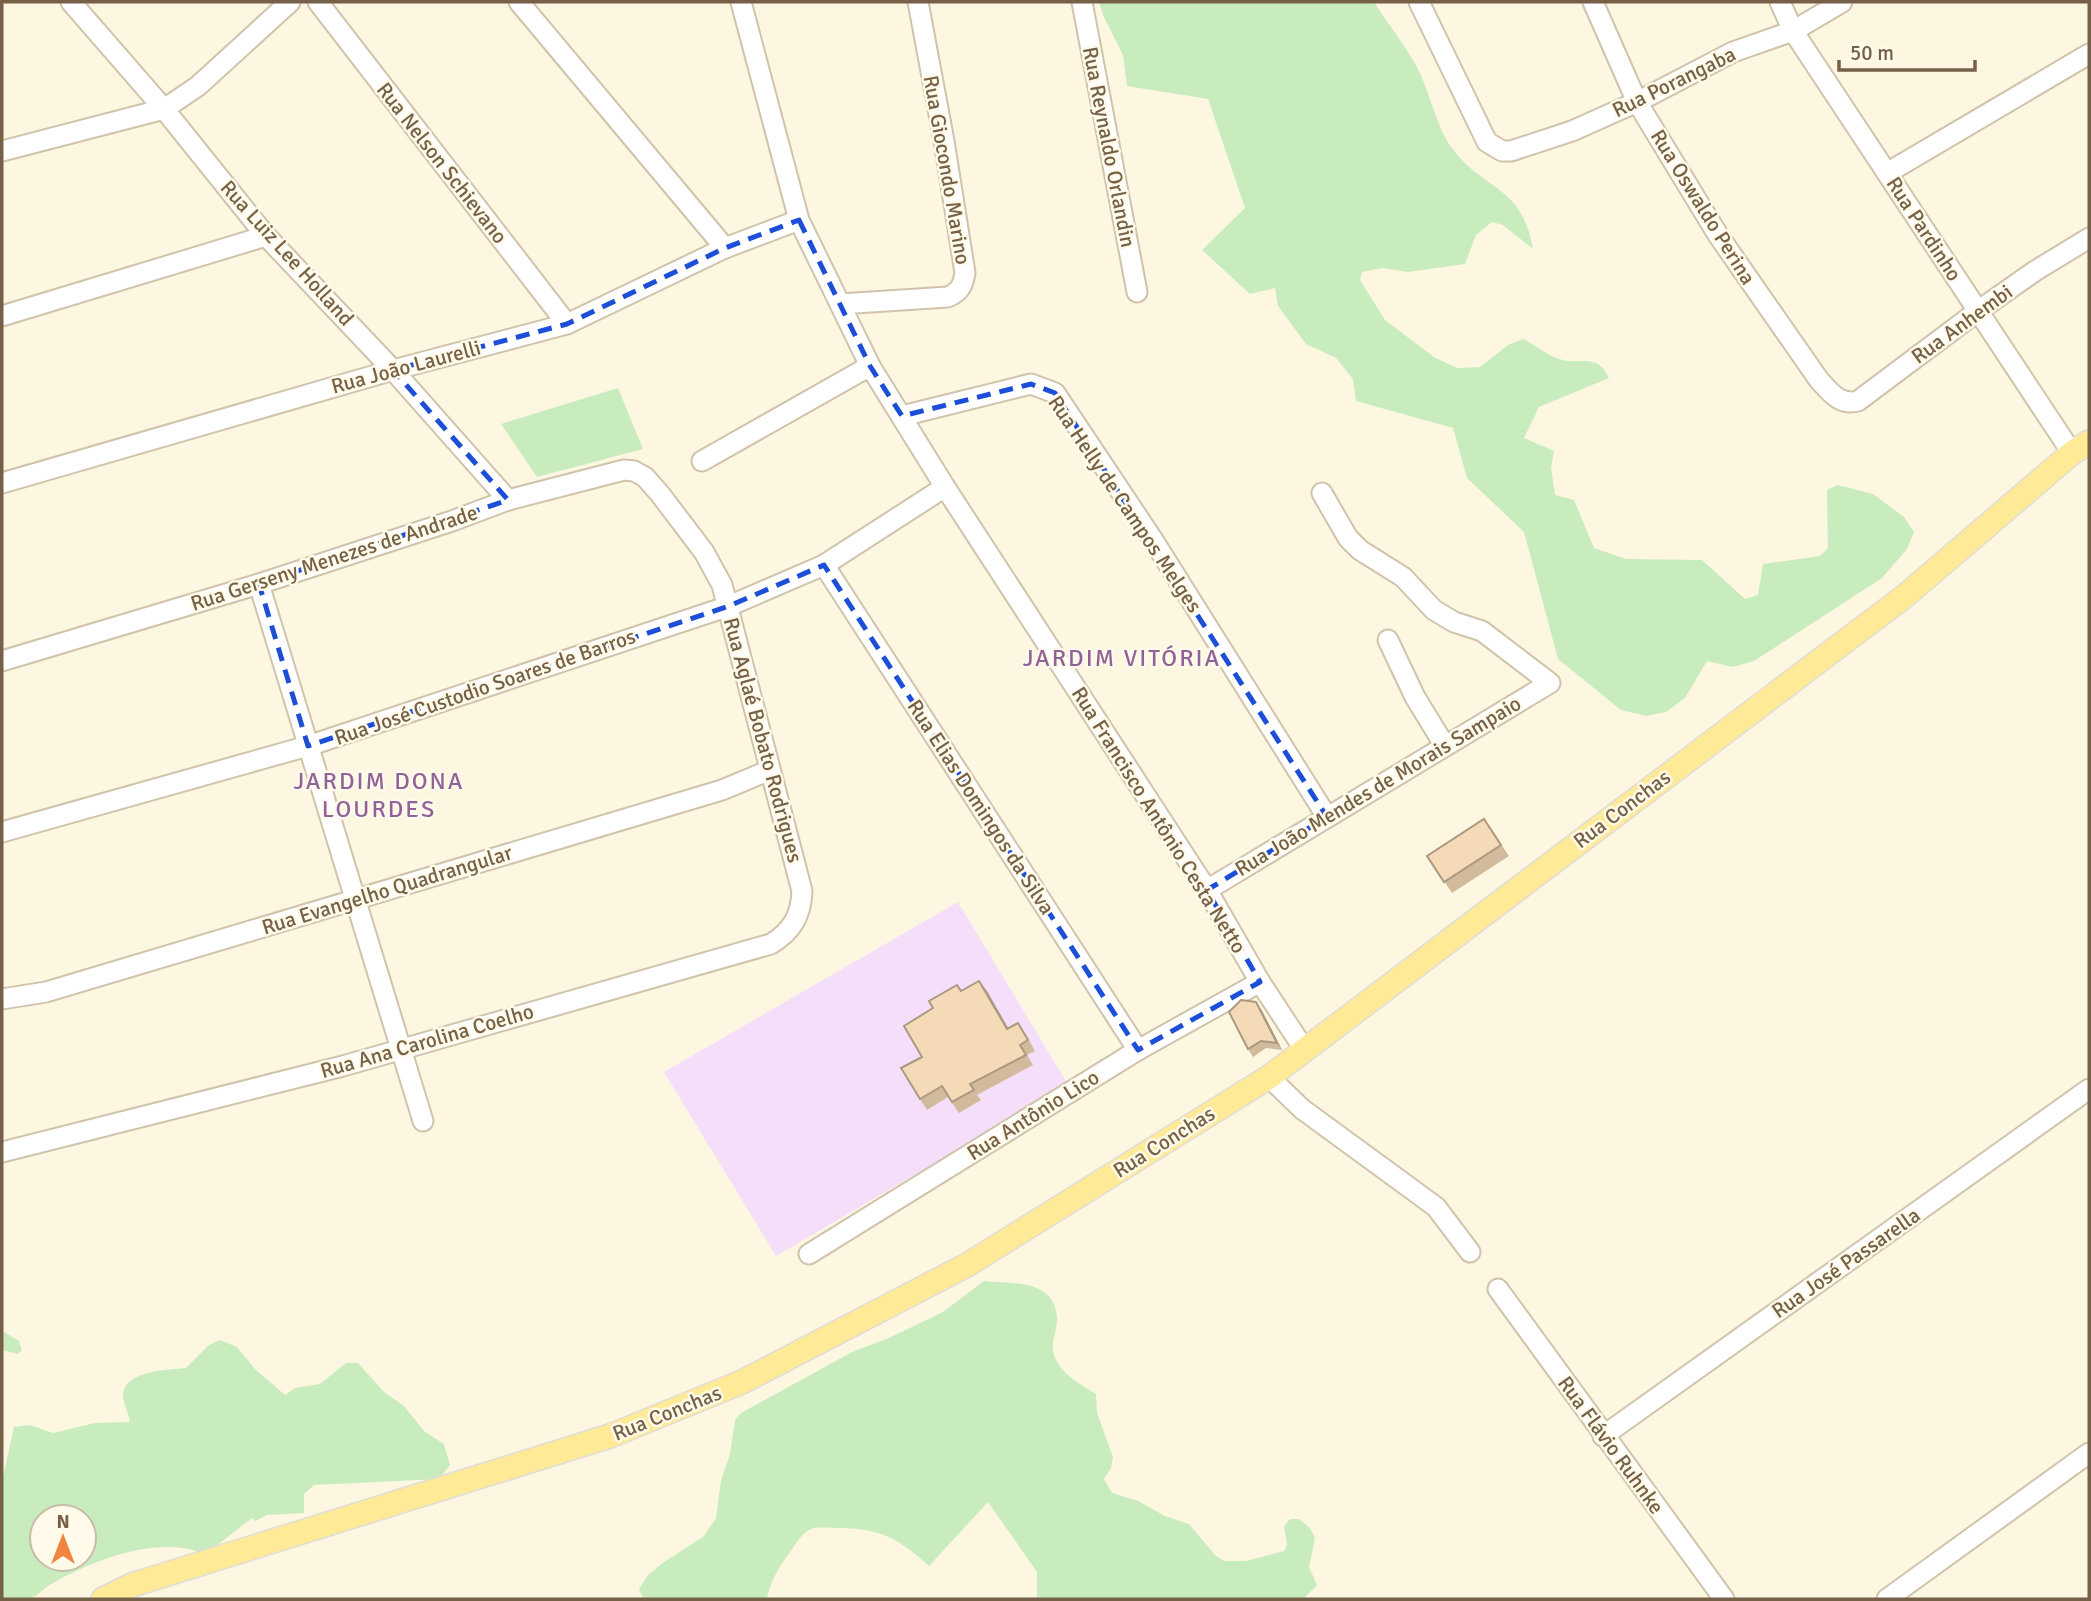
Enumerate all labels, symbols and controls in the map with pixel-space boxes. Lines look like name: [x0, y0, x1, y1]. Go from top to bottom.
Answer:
scale bar: [1839, 28, 1976, 72]
text: 50 m: [1850, 40, 1894, 66]
street label: Rua Porangaba: [1608, 41, 1740, 123]
street label: Rua Reynaldo Orlandin: [1077, 44, 1141, 250]
street label: Rua Giocondo Marino: [918, 73, 976, 267]
street label: Rua Nelson Schievano: [371, 77, 513, 249]
street label: Rua Oswaldo Perina: [1645, 125, 1761, 289]
street label: Rua Pardinho: [1881, 172, 1967, 286]
street label: Rua Luiz Lee Holland: [215, 175, 359, 331]
street label: Rua Anhembi: [1906, 279, 2018, 369]
street label: Rua João Laurelli: [328, 335, 484, 399]
street label: Rua Helly de Campos Melges: [1043, 391, 1207, 617]
street label: Rua Gerseny Menezes de Andrade: [187, 499, 481, 617]
street label: Rua Aglaé Bobato Rodrigues: [718, 615, 808, 865]
street label: Rua José Custodio Soares de Barros: [331, 623, 639, 751]
district label: JARDIM VITÓRIA: [1023, 643, 1221, 673]
street label: Rua Francisco Antônio Cesta Netto: [1066, 682, 1252, 958]
street label: Rua João Mendes de Morais Sampaio: [1230, 690, 1526, 882]
street label: Rua Elias Domingos da Silva: [902, 695, 1060, 919]
street label: Rua Conchas: [1568, 764, 1676, 854]
district label: JARDIM DONA LOURDES: [294, 766, 465, 824]
street label: Rua Evangelho Quadrangular: [259, 839, 516, 941]
street label: Rua Ana Carolina Coelho: [317, 998, 537, 1084]
street label: Rua Antônio Lico: [962, 1064, 1104, 1166]
street label: Rua Conchas: [1108, 1101, 1220, 1183]
street label: Rua José Passarella: [1767, 1202, 1925, 1324]
street label: Rua Flávio Ruhnke: [1552, 1371, 1670, 1519]
street label: Rua Conchas: [609, 1379, 725, 1447]
north arrow: [28, 1503, 98, 1573]
text: N: [56, 1510, 70, 1534]

